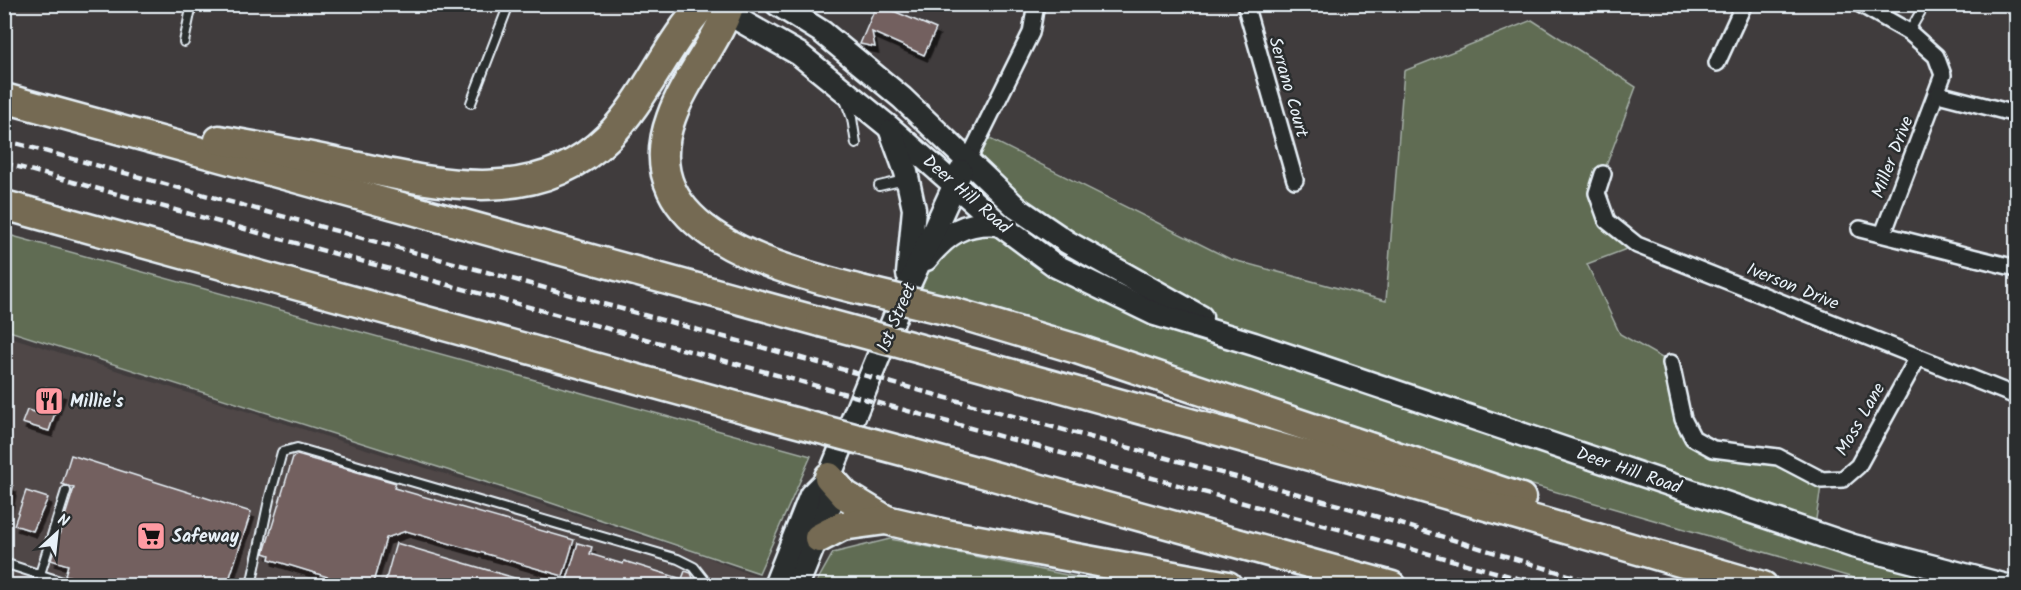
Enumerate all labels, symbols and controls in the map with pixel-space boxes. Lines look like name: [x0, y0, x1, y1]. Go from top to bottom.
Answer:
street label: Serrano Court: [1259, 34, 1316, 142]
street label: Miller Drive: [1864, 112, 1922, 203]
street label: Deer Hill Road: [915, 148, 1018, 243]
street label: Iverson Drive: [1742, 256, 1843, 319]
street label: 1st Street: [870, 277, 925, 357]
street label: Moss Lane: [1829, 377, 1894, 462]
restaurant icon: Millie's: [33, 385, 65, 417]
place label: Millie's: [70, 388, 124, 417]
street label: Deer Hill Road: [1572, 440, 1686, 503]
north arrow: [27, 503, 87, 563]
text: N: [53, 508, 73, 534]
supermarket icon: Safeway: [135, 520, 167, 552]
place label: Safeway: [172, 523, 240, 552]

